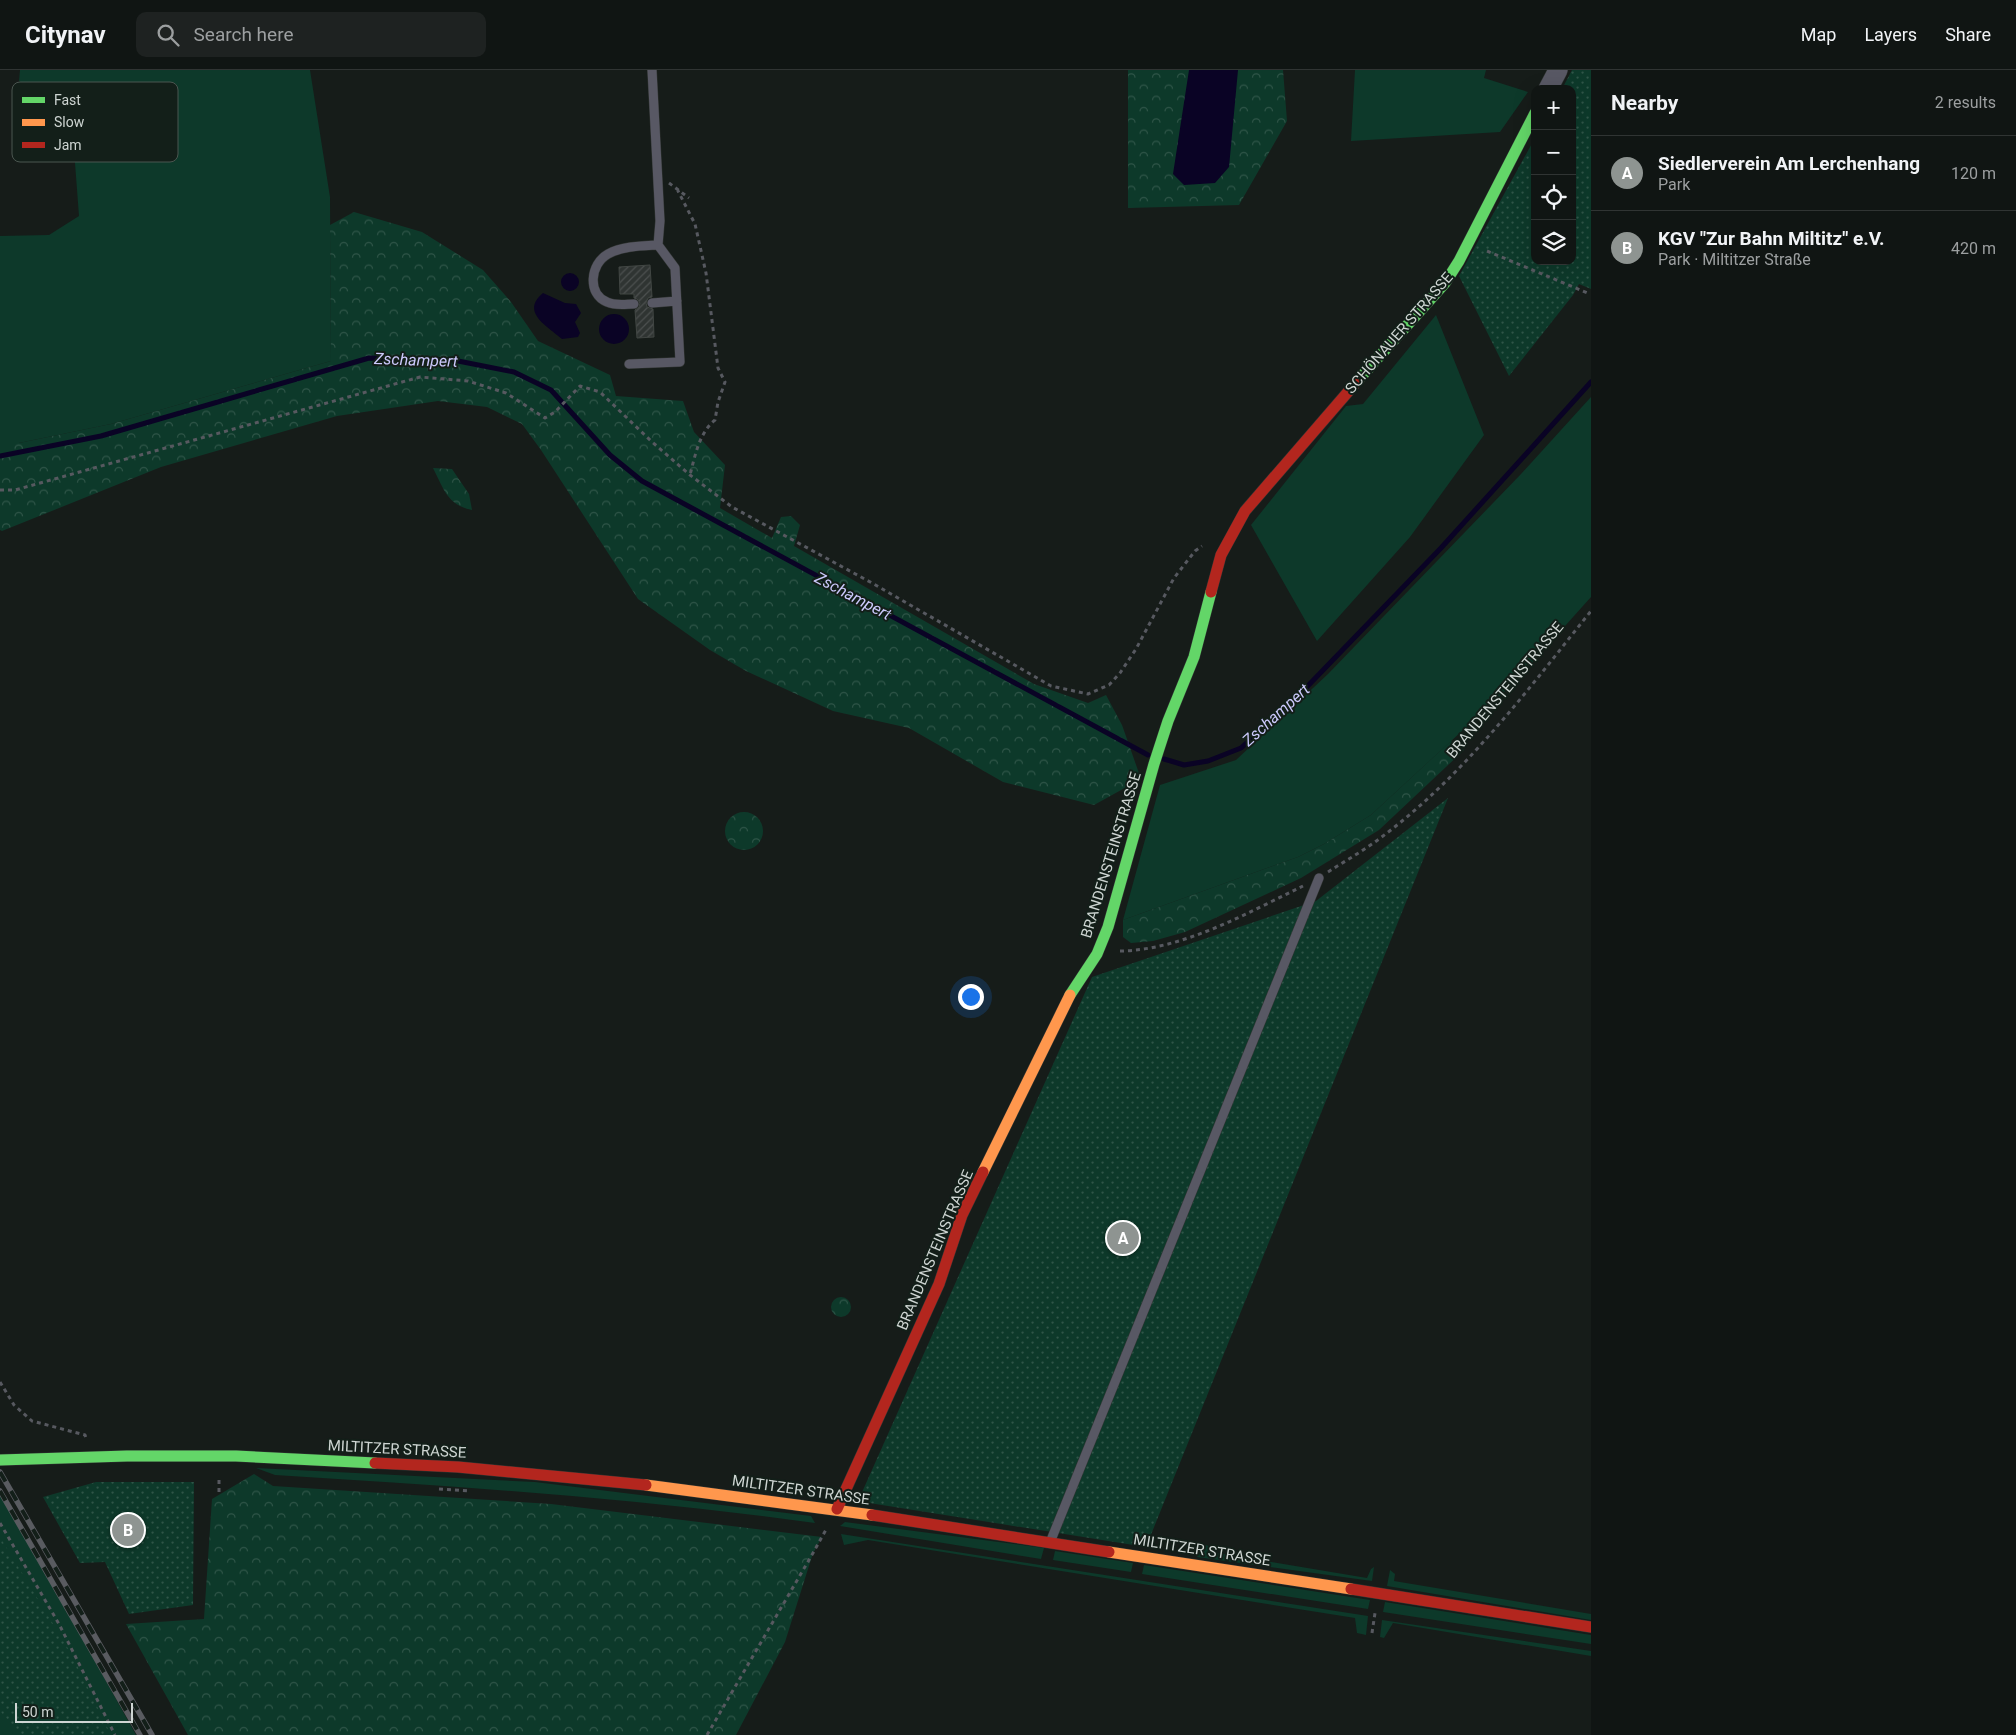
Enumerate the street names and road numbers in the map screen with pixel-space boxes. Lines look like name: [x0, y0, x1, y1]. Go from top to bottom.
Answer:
street label: SCHÖNAUER STRASSE: [1341, 268, 1457, 397]
street label: BRANDENSTEINSTRASSE: [1443, 618, 1568, 762]
street label: BRANDENSTEINSTRASSE: [1077, 769, 1145, 940]
street label: BRANDENSTEINSTRASSE: [893, 1167, 977, 1333]
street label: MILTITZER STRASSE: [327, 1436, 467, 1462]
street label: MILTITZER STRASSE: [731, 1471, 871, 1509]
street label: MILTITZER STRASSE: [1132, 1530, 1272, 1570]

